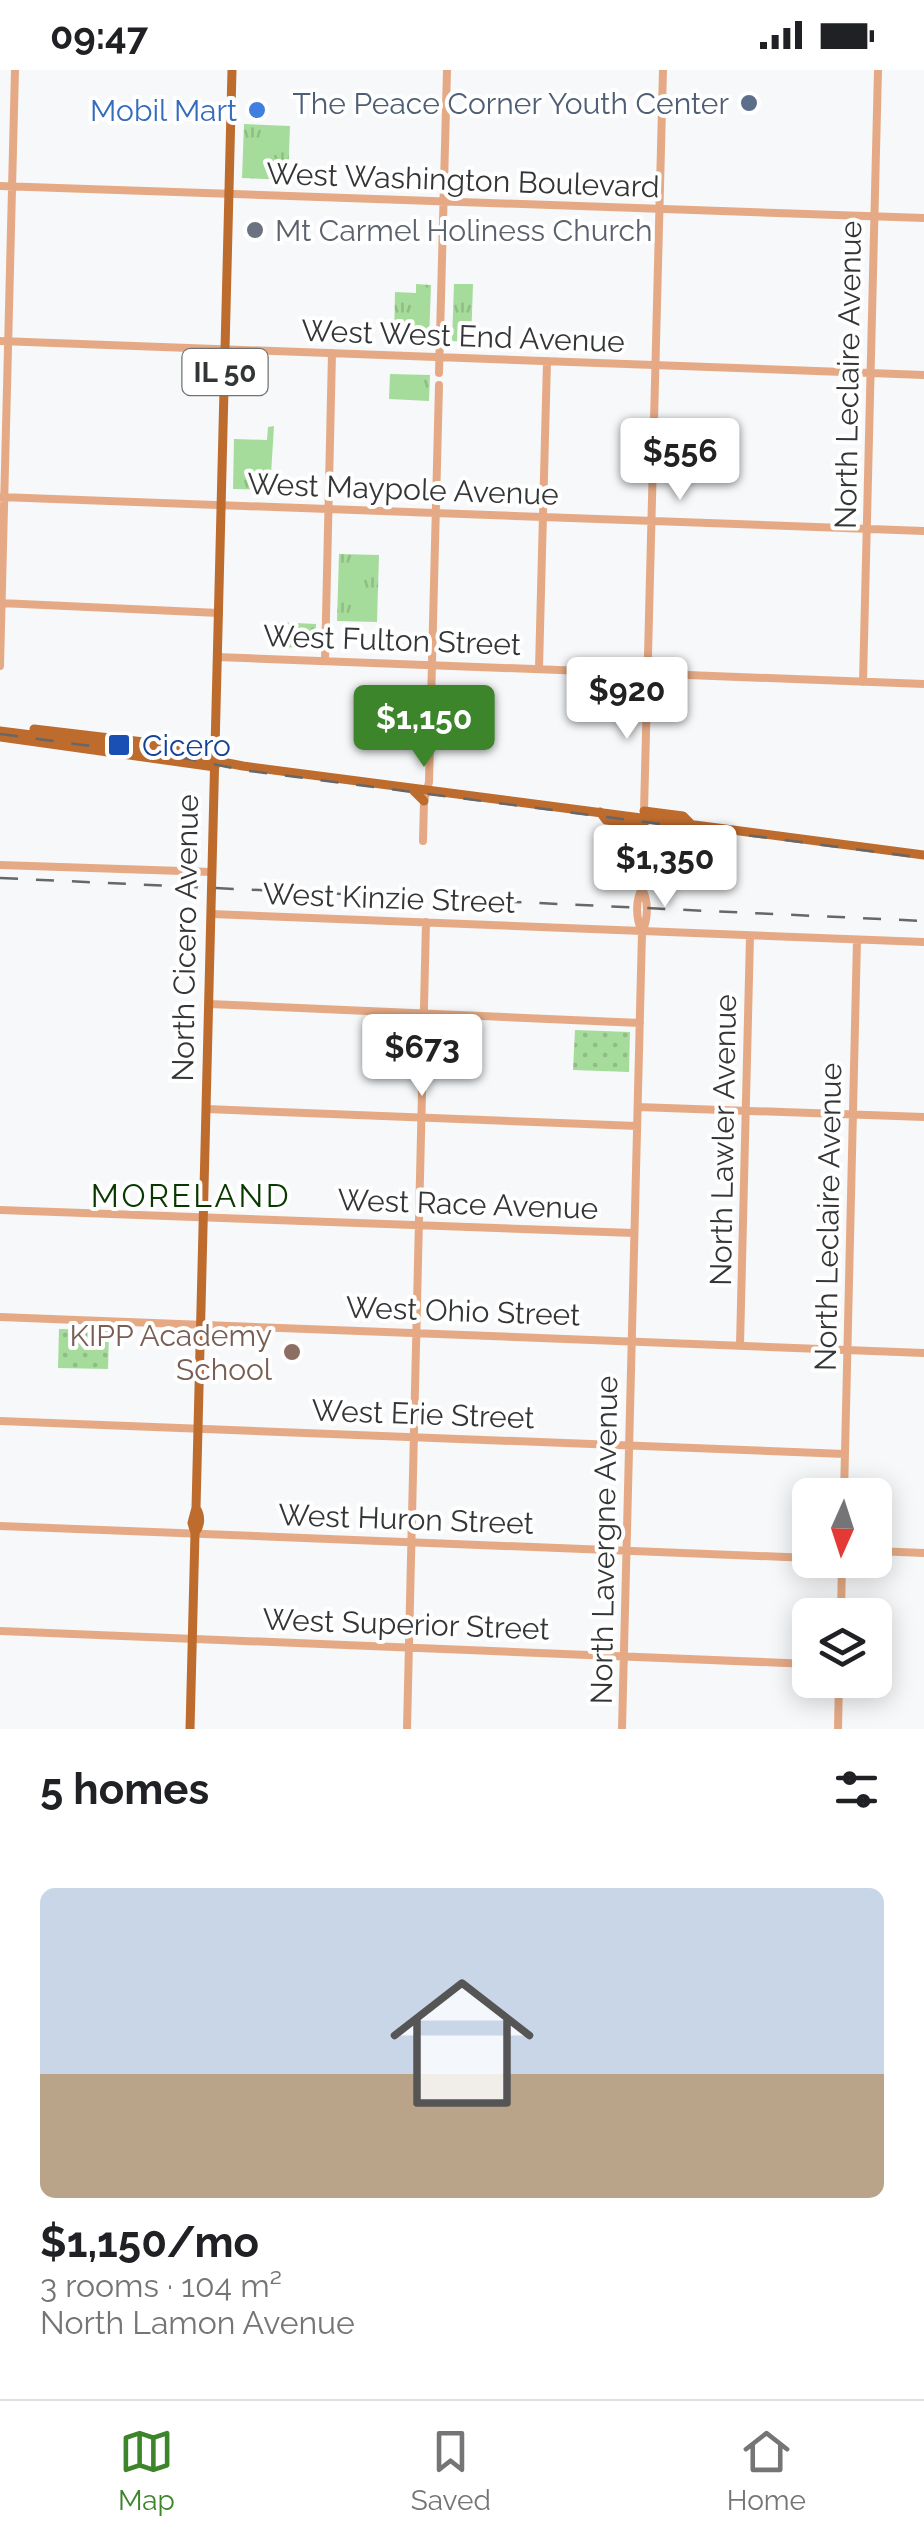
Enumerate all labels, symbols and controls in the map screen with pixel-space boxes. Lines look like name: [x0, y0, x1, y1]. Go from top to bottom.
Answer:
text: 09:47: [50, 13, 148, 58]
place label: The Peace Corner Youth Center: [292, 86, 729, 121]
marker: The Peace Corner Youth Center: [738, 92, 760, 114]
place label: Mobil Mart: [90, 93, 237, 128]
marker: Mobil Mart: [246, 99, 268, 121]
street label: West Washington Boulevard: [266, 156, 660, 204]
place label: Mt Carmel Holiness Church: [275, 213, 652, 248]
marker: Mt Carmel Holiness Church: [244, 219, 266, 241]
street label: North Leclaire Avenue: [828, 221, 868, 529]
street label: West West End Avenue: [301, 313, 625, 359]
road number: IL 50: [182, 349, 268, 395]
pin: $556: [621, 418, 739, 503]
text: $556: [642, 432, 718, 469]
street label: West Maypole Avenue: [247, 466, 559, 512]
street label: West Fulton Street: [263, 618, 521, 662]
pin: $920: [568, 657, 686, 742]
text: $920: [589, 671, 665, 708]
pin: $1,150: [343, 685, 505, 770]
text: $1,150: [376, 699, 472, 736]
place label: Cicero: [142, 728, 231, 763]
marker: Cicero: [106, 732, 132, 758]
street label: North Cicero Avenue: [165, 794, 205, 1082]
pin: $1,350: [584, 825, 746, 910]
text: $1,350: [616, 839, 714, 876]
street label: West Kinzie Street: [262, 876, 516, 920]
street label: North Lawler Avenue: [703, 994, 743, 1286]
pin: $673: [363, 1014, 481, 1099]
text: $673: [384, 1028, 460, 1065]
street label: North Leclaire Avenue: [808, 1063, 848, 1371]
district label: MORELAND: [91, 1177, 291, 1214]
street label: West Race Avenue: [337, 1182, 599, 1226]
street label: West Ohio Street: [345, 1289, 581, 1333]
place label: KIPP Academy School: [70, 1318, 273, 1387]
marker: KIPP Academy School: [281, 1341, 303, 1363]
street label: North Lavergne Avenue: [584, 1375, 624, 1705]
street label: West Erie Street: [311, 1393, 535, 1435]
north arrow: [792, 1478, 892, 1578]
map controls: [792, 1478, 892, 1698]
street label: West Huron Street: [278, 1497, 534, 1541]
button: layers: [792, 1598, 892, 1698]
street label: West Superior Street: [262, 1602, 550, 1646]
icon: filters: [829, 1762, 884, 1817]
text: 5 homes: [40, 1765, 209, 1814]
icon: home: [372, 1953, 552, 2133]
text: $1,150/mo: [40, 2218, 259, 2267]
text: 3 rooms · 104 m²: [40, 2267, 282, 2304]
text: North Lamon Avenue: [40, 2304, 355, 2341]
tab: Map: [118, 2424, 175, 2517]
tab: Saved: [411, 2424, 491, 2517]
tab: Home: [727, 2424, 806, 2517]

